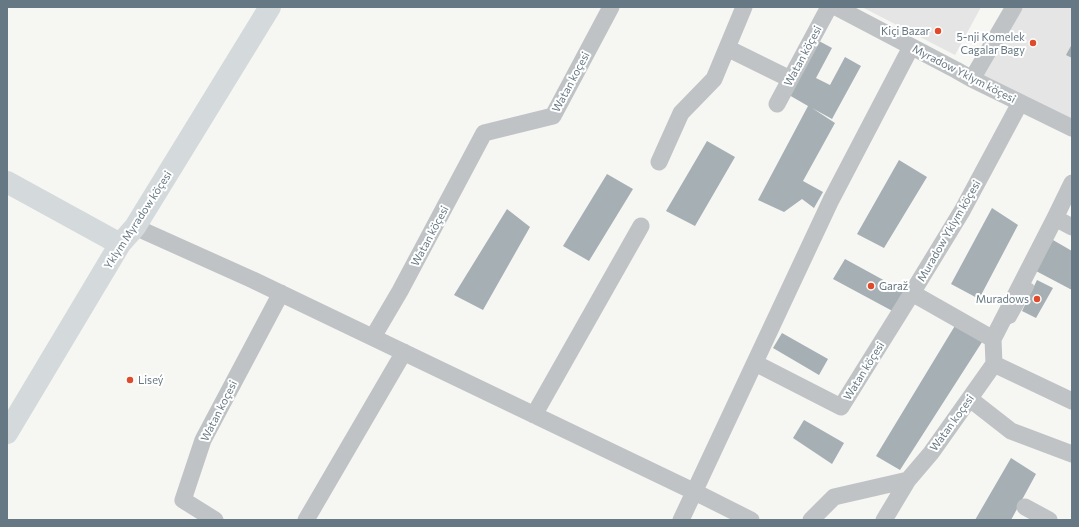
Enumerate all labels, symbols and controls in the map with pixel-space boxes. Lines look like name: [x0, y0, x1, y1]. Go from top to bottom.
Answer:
street label: Watan köçesi: [782, 24, 824, 88]
place label: Kiçi Bazar: [881, 24, 930, 38]
marker: Kiçi Bazar: [933, 26, 943, 36]
place label: 5-nji Komelek Cagalar Bagy: [956, 30, 1025, 56]
marker: 5-nji Komelek Cagalar Bagy: [1028, 38, 1038, 48]
street label: Myradow Yklym köçesi: [910, 42, 1018, 106]
street label: Watan koçesi: [550, 50, 592, 114]
street label: Yklym Myradow köçesi: [101, 169, 175, 271]
street label: Muradow Yklym köçesi: [915, 178, 983, 284]
street label: Watan köçesi: [409, 204, 451, 268]
place label: Garaž: [879, 279, 908, 293]
marker: Garaž: [866, 281, 876, 291]
place label: Muradows: [976, 292, 1029, 306]
marker: Muradows: [1032, 294, 1042, 304]
street label: Watan köçesi: [841, 339, 887, 403]
place label: Liseý: [138, 373, 163, 387]
marker: Liseý: [125, 375, 135, 385]
street label: Watan koçesi: [198, 378, 240, 444]
street label: Watan koçesi: [927, 392, 977, 454]

